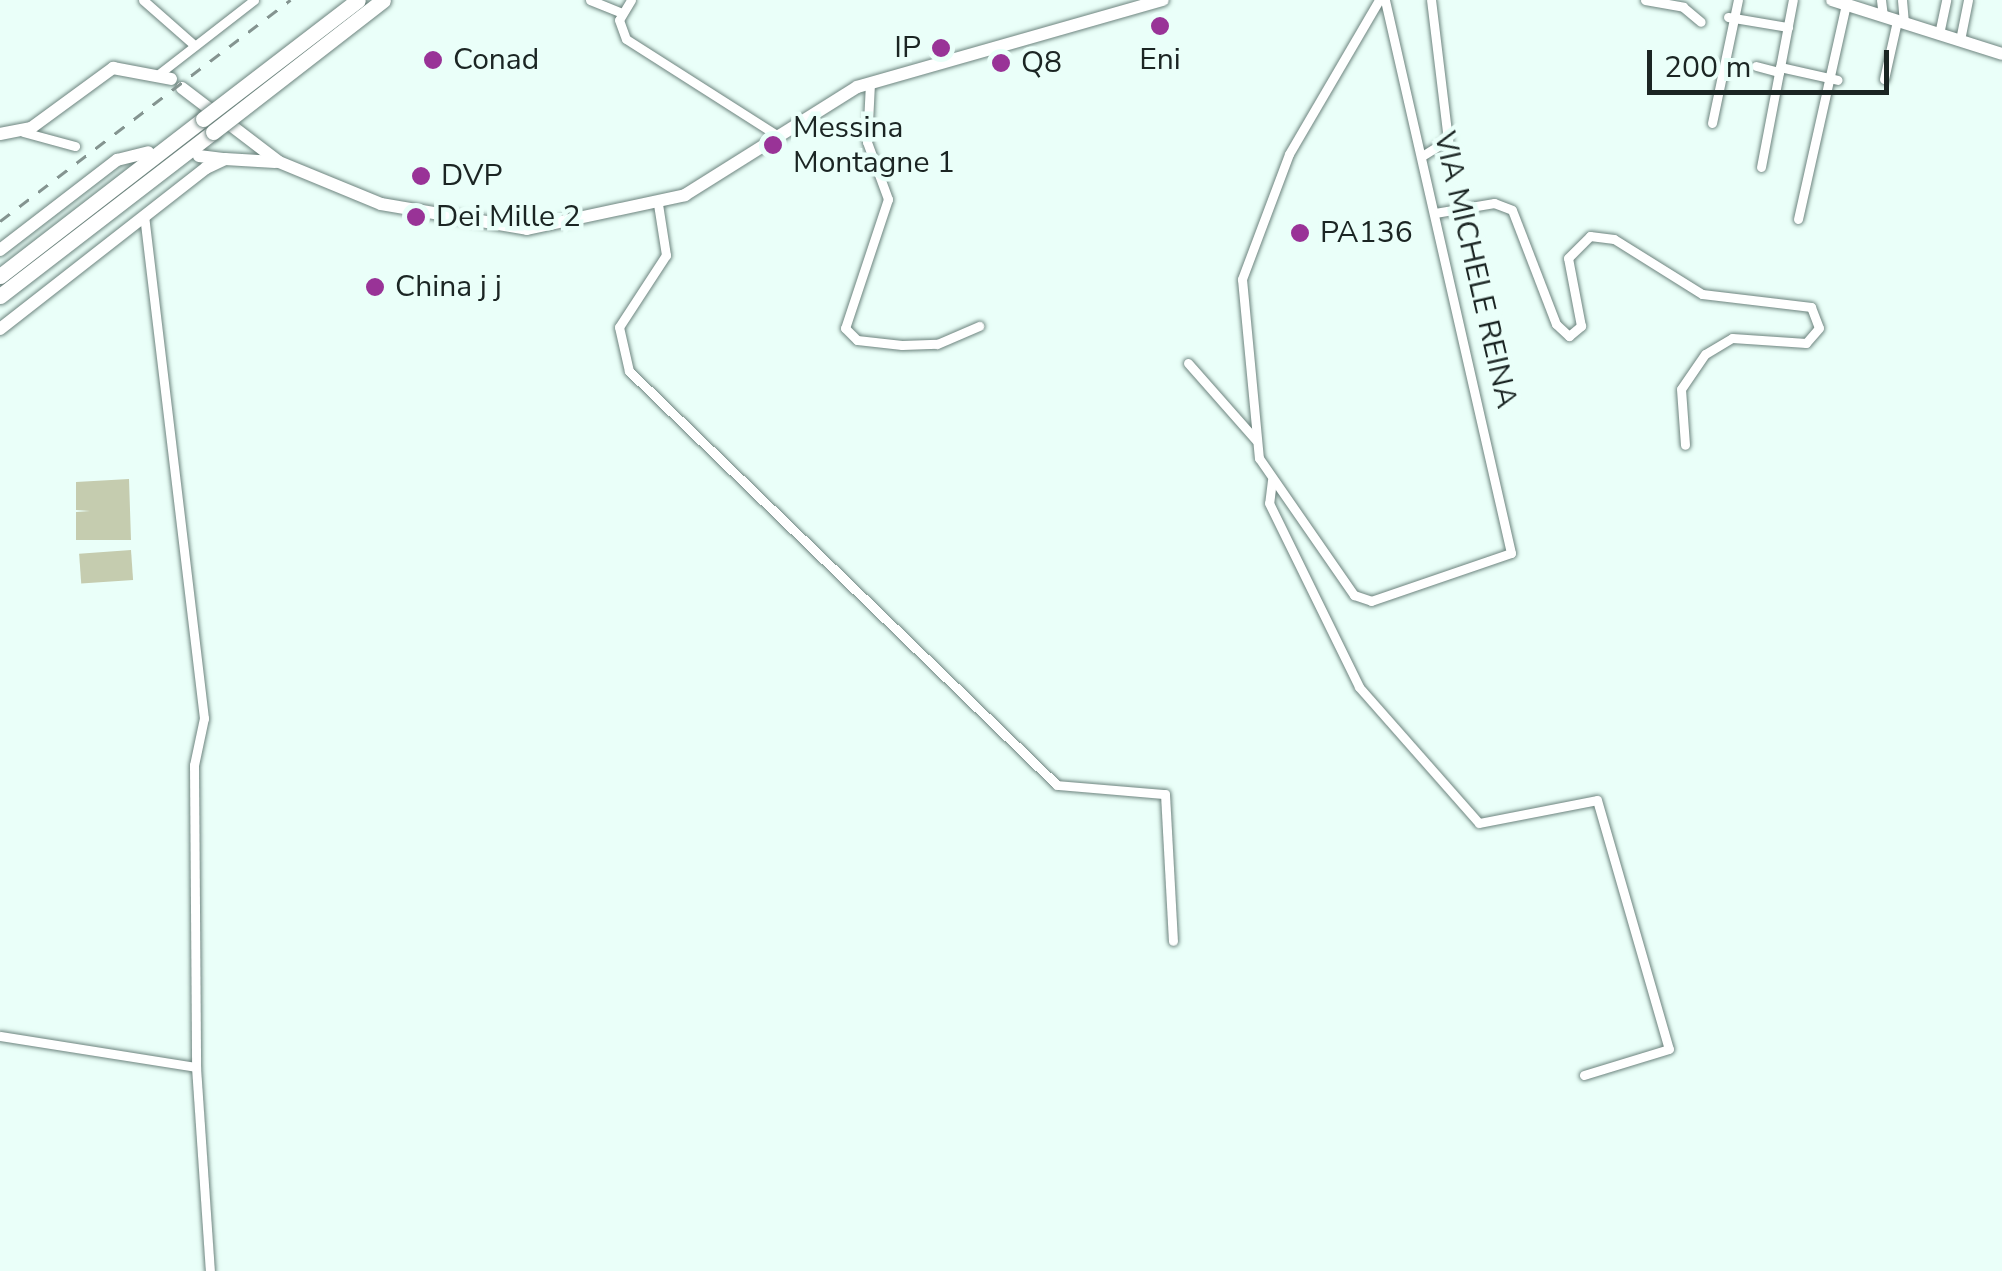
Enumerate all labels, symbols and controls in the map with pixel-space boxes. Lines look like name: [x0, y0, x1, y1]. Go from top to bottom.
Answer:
marker: Eni: [1149, 15, 1171, 37]
place label: IP: [894, 30, 921, 66]
scale bar: [1652, 30, 1894, 92]
marker: IP: [930, 37, 952, 59]
place label: Conad: [453, 42, 539, 78]
place label: Eni: [1139, 42, 1181, 78]
place label: Q8: [1021, 45, 1062, 81]
text: 200 m: [1664, 47, 1751, 88]
marker: Conad: [422, 49, 444, 71]
marker: Q8: [990, 52, 1012, 74]
place label: Messina Montagne 1: [793, 110, 955, 180]
street label: VIA MICHELE REINA: [1426, 128, 1524, 412]
marker: Messina Montagne 1: [762, 134, 784, 156]
place label: DVP: [441, 158, 502, 194]
marker: DVP: [410, 165, 432, 187]
place label: Dei Mille 2: [436, 199, 581, 235]
marker: Dei Mille 2: [405, 206, 427, 228]
place label: PA136: [1320, 215, 1413, 251]
marker: PA136: [1289, 222, 1311, 244]
place label: China j j: [395, 269, 502, 305]
marker: China j j: [364, 276, 386, 298]

